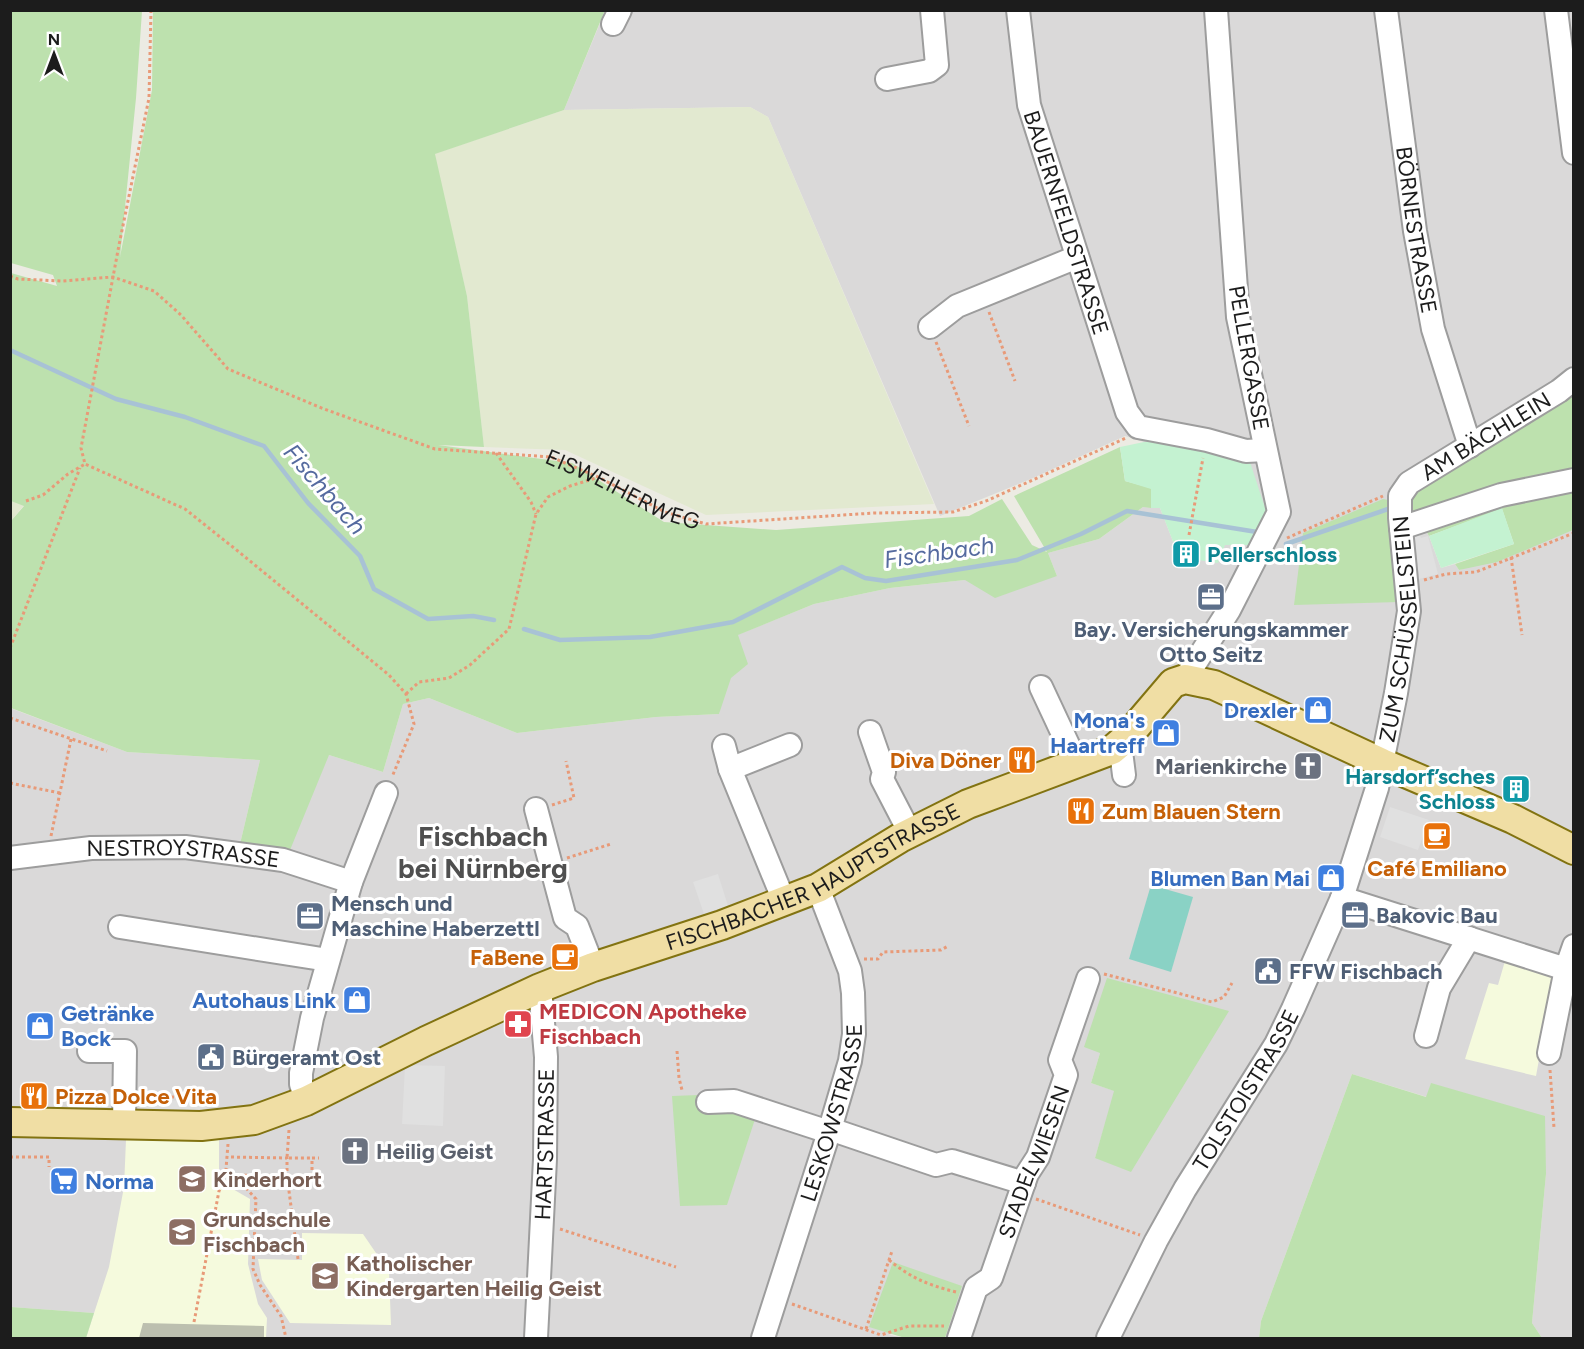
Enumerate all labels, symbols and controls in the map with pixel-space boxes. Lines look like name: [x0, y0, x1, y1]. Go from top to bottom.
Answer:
north arrow: [24, 24, 84, 84]
text: N: [48, 30, 60, 49]
street label: BAUERNFELDSTRASSE: [1018, 107, 1115, 338]
street label: BÖRNESTRASSE: [1391, 145, 1443, 316]
street label: PELLERGASSE: [1223, 283, 1275, 433]
street label: AM BÄCHLEIN: [1416, 386, 1556, 486]
water label: Fischbach: [278, 438, 372, 540]
street label: EISWEIHERWEG: [542, 443, 703, 535]
street label: ZUM SCHÜSSELSTEIN: [1373, 514, 1423, 744]
water label: Fischbach: [882, 530, 996, 574]
building icon: Pellerschloss: [1170, 538, 1202, 570]
place label: Pellerschloss: [1207, 541, 1337, 568]
office icon: Bay. Versicherungskammer Otto Seitz: [1195, 581, 1227, 613]
place label: Bay. Versicherungskammer Otto Seitz: [1073, 616, 1349, 668]
shop icon: Drexler: [1302, 694, 1334, 726]
place label: Drexler: [1224, 697, 1298, 724]
place label: Mona's Haartreff: [1050, 707, 1145, 759]
shop icon: Mona's Haartreff: [1150, 717, 1182, 749]
restaurant icon: Diva Döner: [1006, 744, 1038, 776]
place label: Diva Döner: [890, 747, 1002, 774]
church icon: Marienkirche: [1292, 750, 1324, 782]
place label: Marienkirche: [1155, 753, 1287, 780]
place label: Harsdorf’sches Schloss: [1345, 763, 1495, 815]
building icon: Harsdorf’sches Schloss: [1500, 773, 1532, 805]
restaurant icon: Zum Blauen Stern: [1065, 795, 1097, 827]
street label: FISCHBACHER HAUPTSTRASSE: [662, 797, 964, 956]
place label: Zum Blauen Stern: [1102, 798, 1281, 825]
district label: Fischbach bei Nürnberg: [398, 819, 568, 885]
cafe icon: Café Emiliano: [1421, 820, 1453, 852]
street label: NESTROYSTRASSE: [86, 833, 281, 873]
place label: Café Emiliano: [1367, 855, 1507, 882]
shop icon: Blumen Ban Mai: [1315, 862, 1347, 894]
place label: Blumen Ban Mai: [1150, 865, 1310, 892]
place label: Mensch und Maschine Haberzettl: [331, 890, 540, 942]
office icon: Bakovic Bau: [1339, 899, 1371, 931]
office icon: Mensch und Maschine Haberzettl: [294, 900, 326, 932]
place label: Bakovic Bau: [1376, 902, 1498, 929]
cafe icon: FaBene: [549, 941, 581, 973]
place label: FaBene: [470, 944, 544, 971]
public building icon: FFW Fischbach: [1252, 955, 1284, 987]
place label: FFW Fischbach: [1289, 958, 1442, 985]
shop icon: Autohaus Link: [341, 984, 373, 1016]
place label: Autohaus Link: [192, 987, 336, 1014]
place label: MEDICON Apotheke Fischbach: [539, 998, 747, 1050]
place label: Getränke Bock: [61, 1000, 154, 1052]
street label: TOLSTOISTRASSE: [1186, 1005, 1304, 1176]
pharmacy icon: MEDICON Apotheke Fischbach: [502, 1008, 534, 1040]
shop icon: Getränke Bock: [24, 1010, 56, 1042]
street label: LESKOWSTRASSE: [794, 1023, 868, 1205]
public building icon: Bürgeramt Ost: [195, 1041, 227, 1073]
place label: Bürgeramt Ost: [232, 1044, 382, 1071]
street label: HARTSTRASSE: [528, 1068, 559, 1221]
restaurant icon: Pizza Dolce Vita: [18, 1080, 50, 1112]
street label: STADELWIESEN: [992, 1082, 1075, 1242]
place label: Pizza Dolce Vita: [55, 1083, 217, 1110]
church icon: Heilig Geist: [339, 1135, 371, 1167]
place label: Heilig Geist: [376, 1138, 494, 1165]
school or university icon: Kinderhort: [176, 1163, 208, 1195]
supermarket icon: Norma: [48, 1165, 80, 1197]
place label: Kinderhort: [213, 1166, 322, 1193]
place label: Norma: [85, 1168, 154, 1195]
place label: Grundschule Fischbach: [203, 1206, 331, 1258]
school or university icon: Grundschule Fischbach: [166, 1216, 198, 1248]
place label: Katholischer Kindergarten Heilig Geist: [346, 1250, 602, 1302]
school or university icon: Katholischer Kindergarten Heilig Geist: [309, 1260, 341, 1292]

